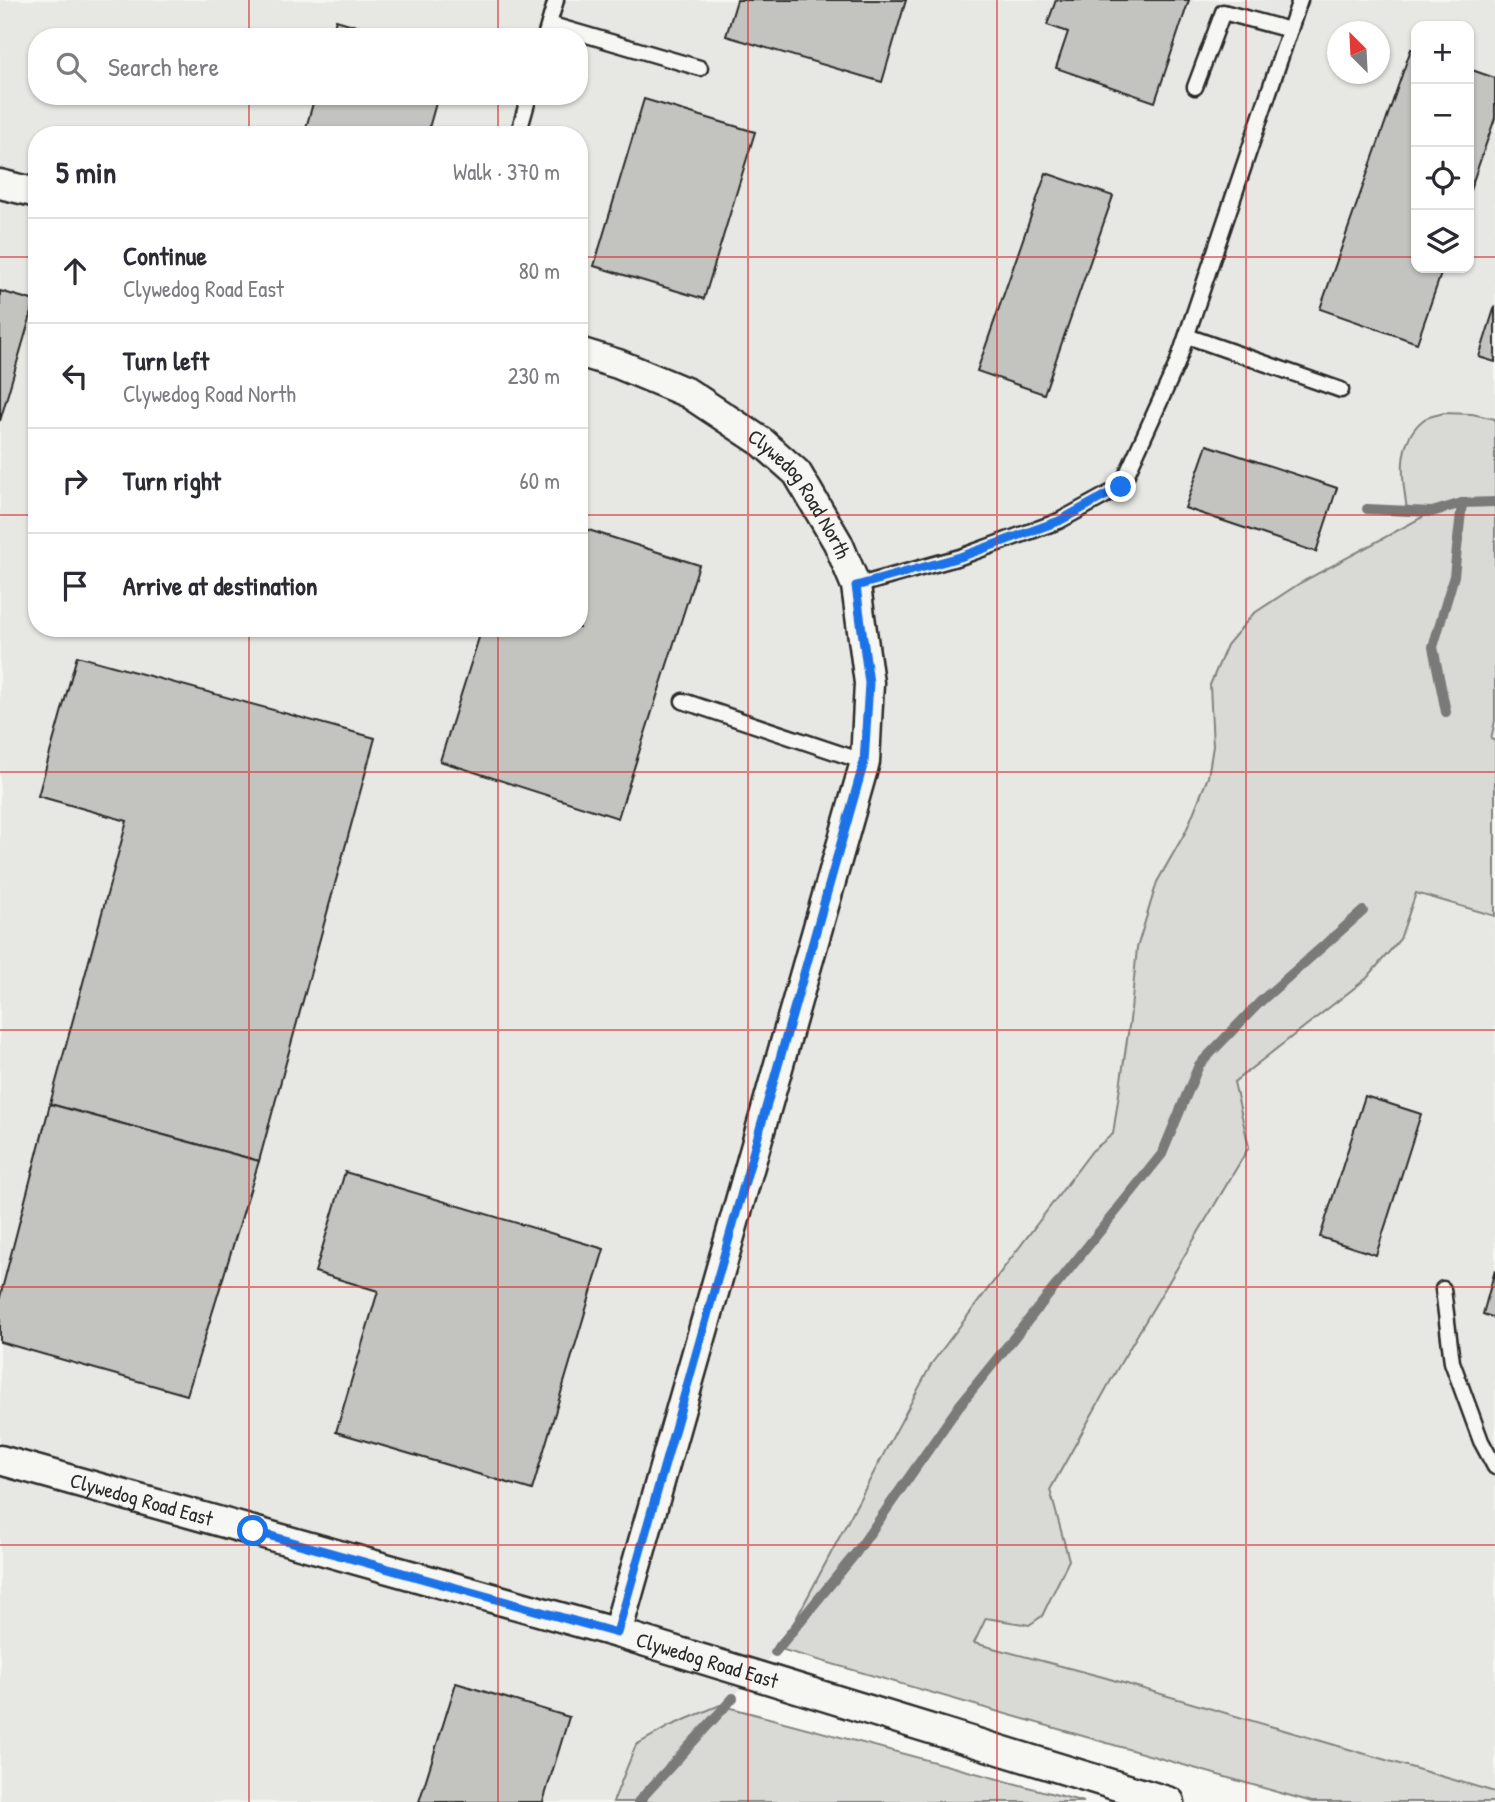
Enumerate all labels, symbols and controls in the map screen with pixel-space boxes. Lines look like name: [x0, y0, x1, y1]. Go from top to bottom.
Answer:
north arrow: [1327, 21, 1390, 84]
map controls: [1411, 21, 1474, 273]
button: +: [1411, 21, 1474, 84]
search box: [28, 28, 588, 105]
icon: search: [52, 48, 90, 86]
text: Search here: [108, 49, 219, 84]
button: −: [1411, 84, 1474, 147]
button: locate: [1411, 147, 1474, 210]
text: 5 min: [56, 152, 116, 192]
text: Walk · 370 m: [453, 156, 560, 187]
button: layers: [1411, 210, 1474, 273]
text: Continue: [123, 238, 207, 273]
icon: ahead: [56, 252, 94, 290]
text: 80 m: [519, 255, 560, 286]
text: Clywedog Road East: [123, 273, 284, 304]
text: Turn left: [123, 343, 209, 378]
icon: left: [56, 357, 94, 395]
text: 230 m: [508, 360, 560, 391]
text: Clywedog Road North: [123, 378, 296, 409]
street label: Clywedog Road North: [742, 422, 858, 563]
icon: right: [56, 462, 94, 500]
text: Turn right: [123, 463, 221, 498]
text: 60 m: [520, 465, 560, 496]
route end: [1105, 471, 1136, 502]
icon: arrive: [56, 567, 94, 605]
text: Arrive at destination: [123, 568, 318, 603]
street label: Clywedog Road East: [67, 1465, 217, 1533]
route start: [237, 1515, 268, 1546]
street label: Clywedog Road East: [633, 1625, 783, 1696]

